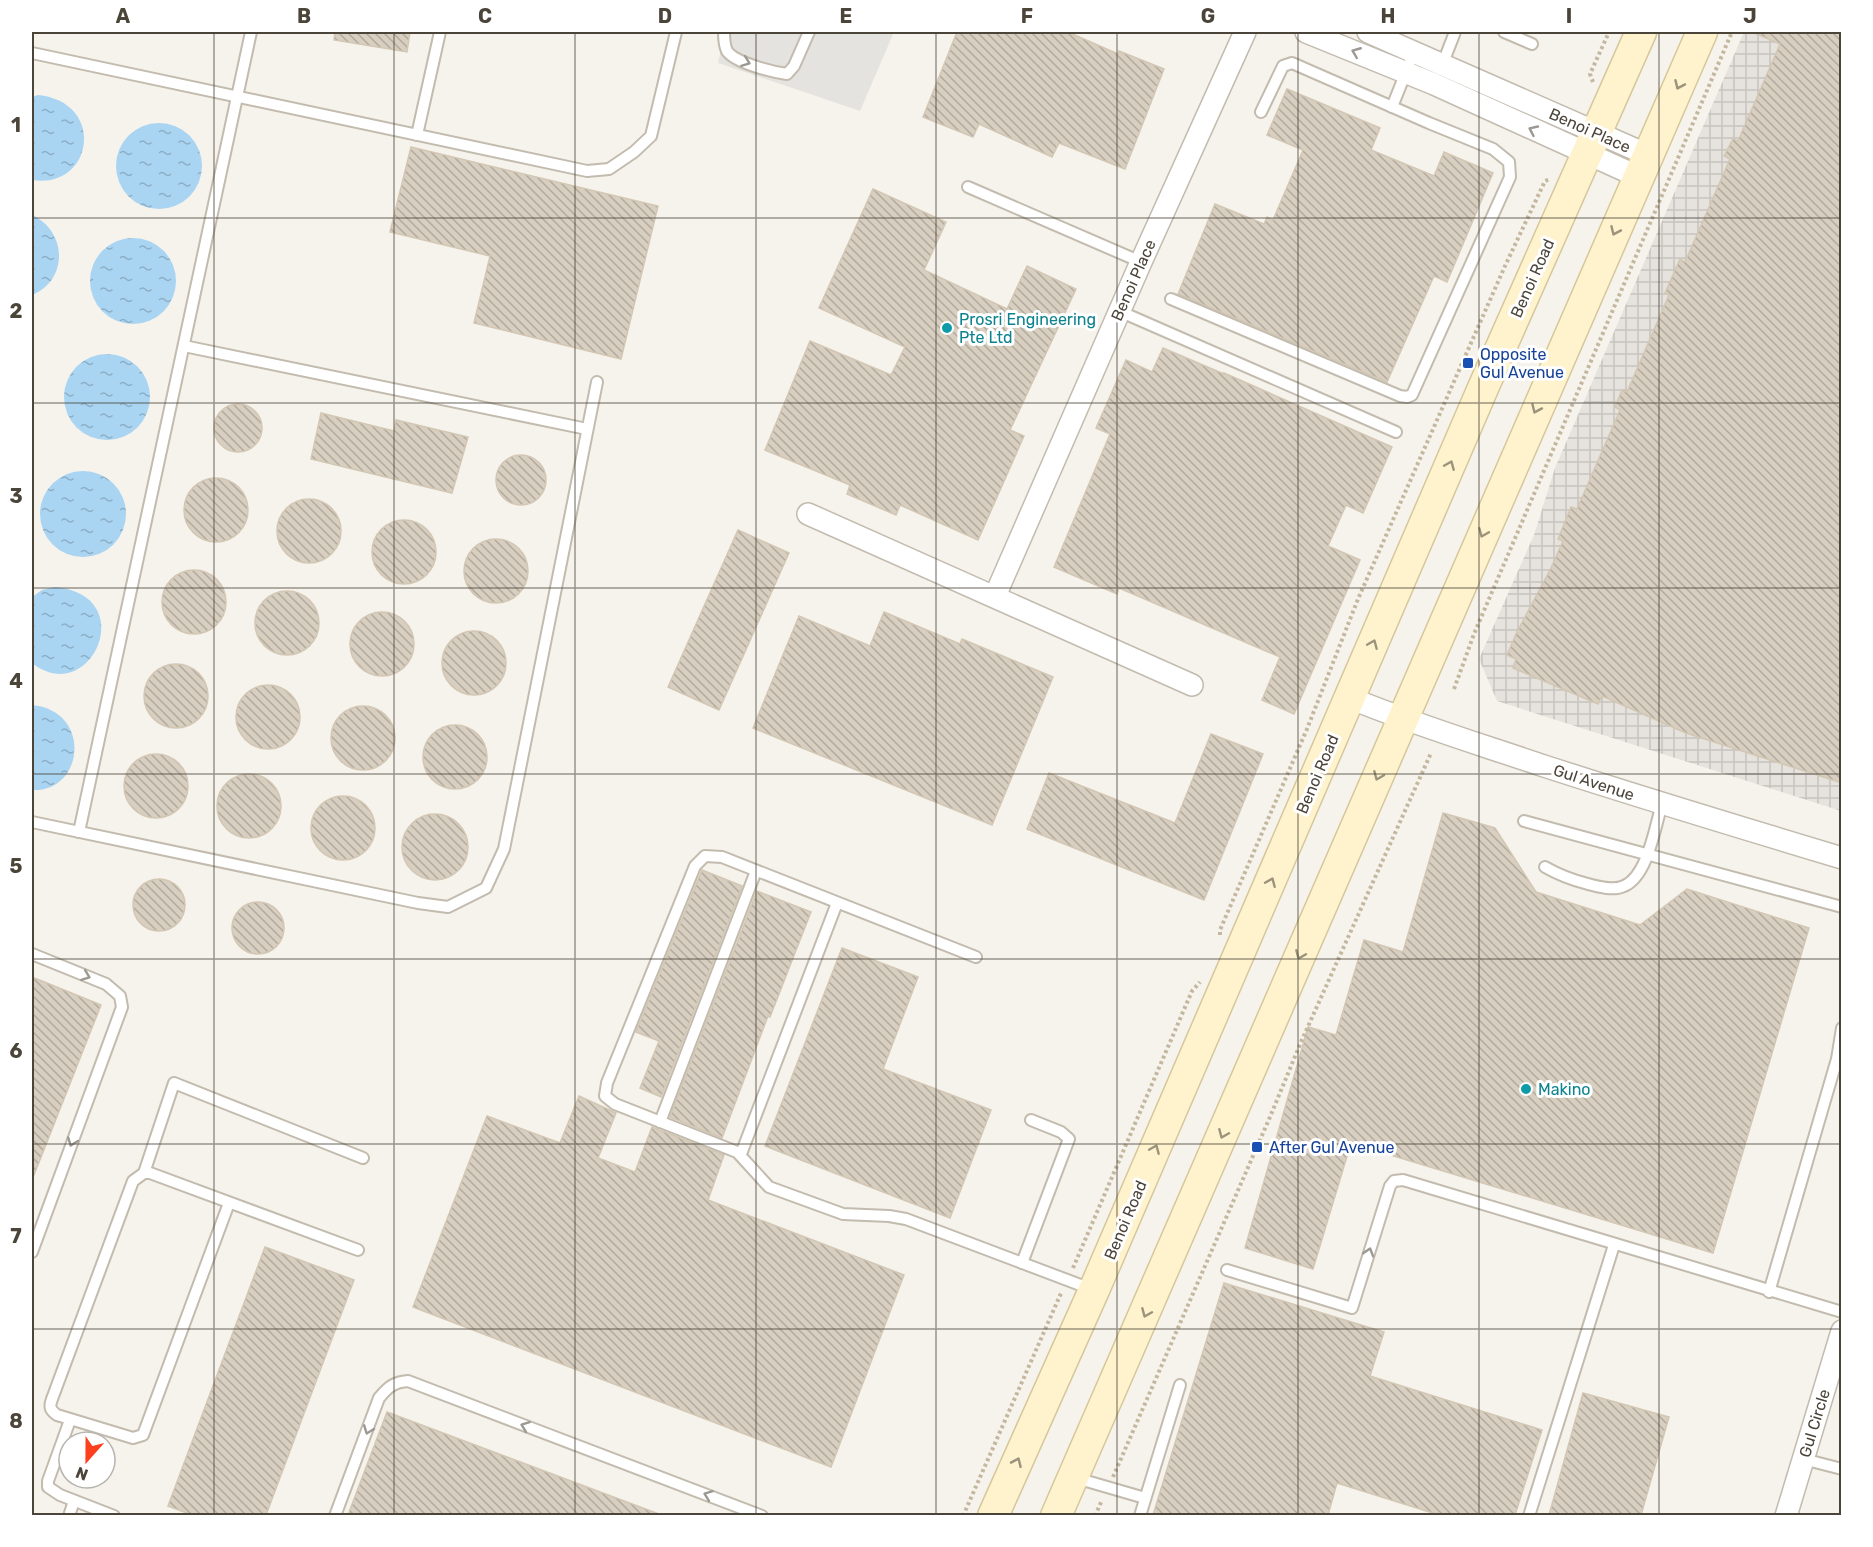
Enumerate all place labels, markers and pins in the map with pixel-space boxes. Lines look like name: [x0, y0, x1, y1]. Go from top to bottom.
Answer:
place label: Prosri Engineering Pte Ltd: [959, 310, 1096, 347]
marker: Prosri Engineering Pte Ltd: [940, 321, 954, 335]
place label: Opposite Gul Avenue: [1480, 345, 1564, 382]
marker: Opposite Gul Avenue: [1461, 356, 1475, 370]
place label: Makino: [1538, 1080, 1591, 1099]
marker: Makino: [1519, 1082, 1533, 1096]
place label: After Gul Avenue: [1269, 1138, 1394, 1157]
marker: After Gul Avenue: [1250, 1140, 1264, 1154]

